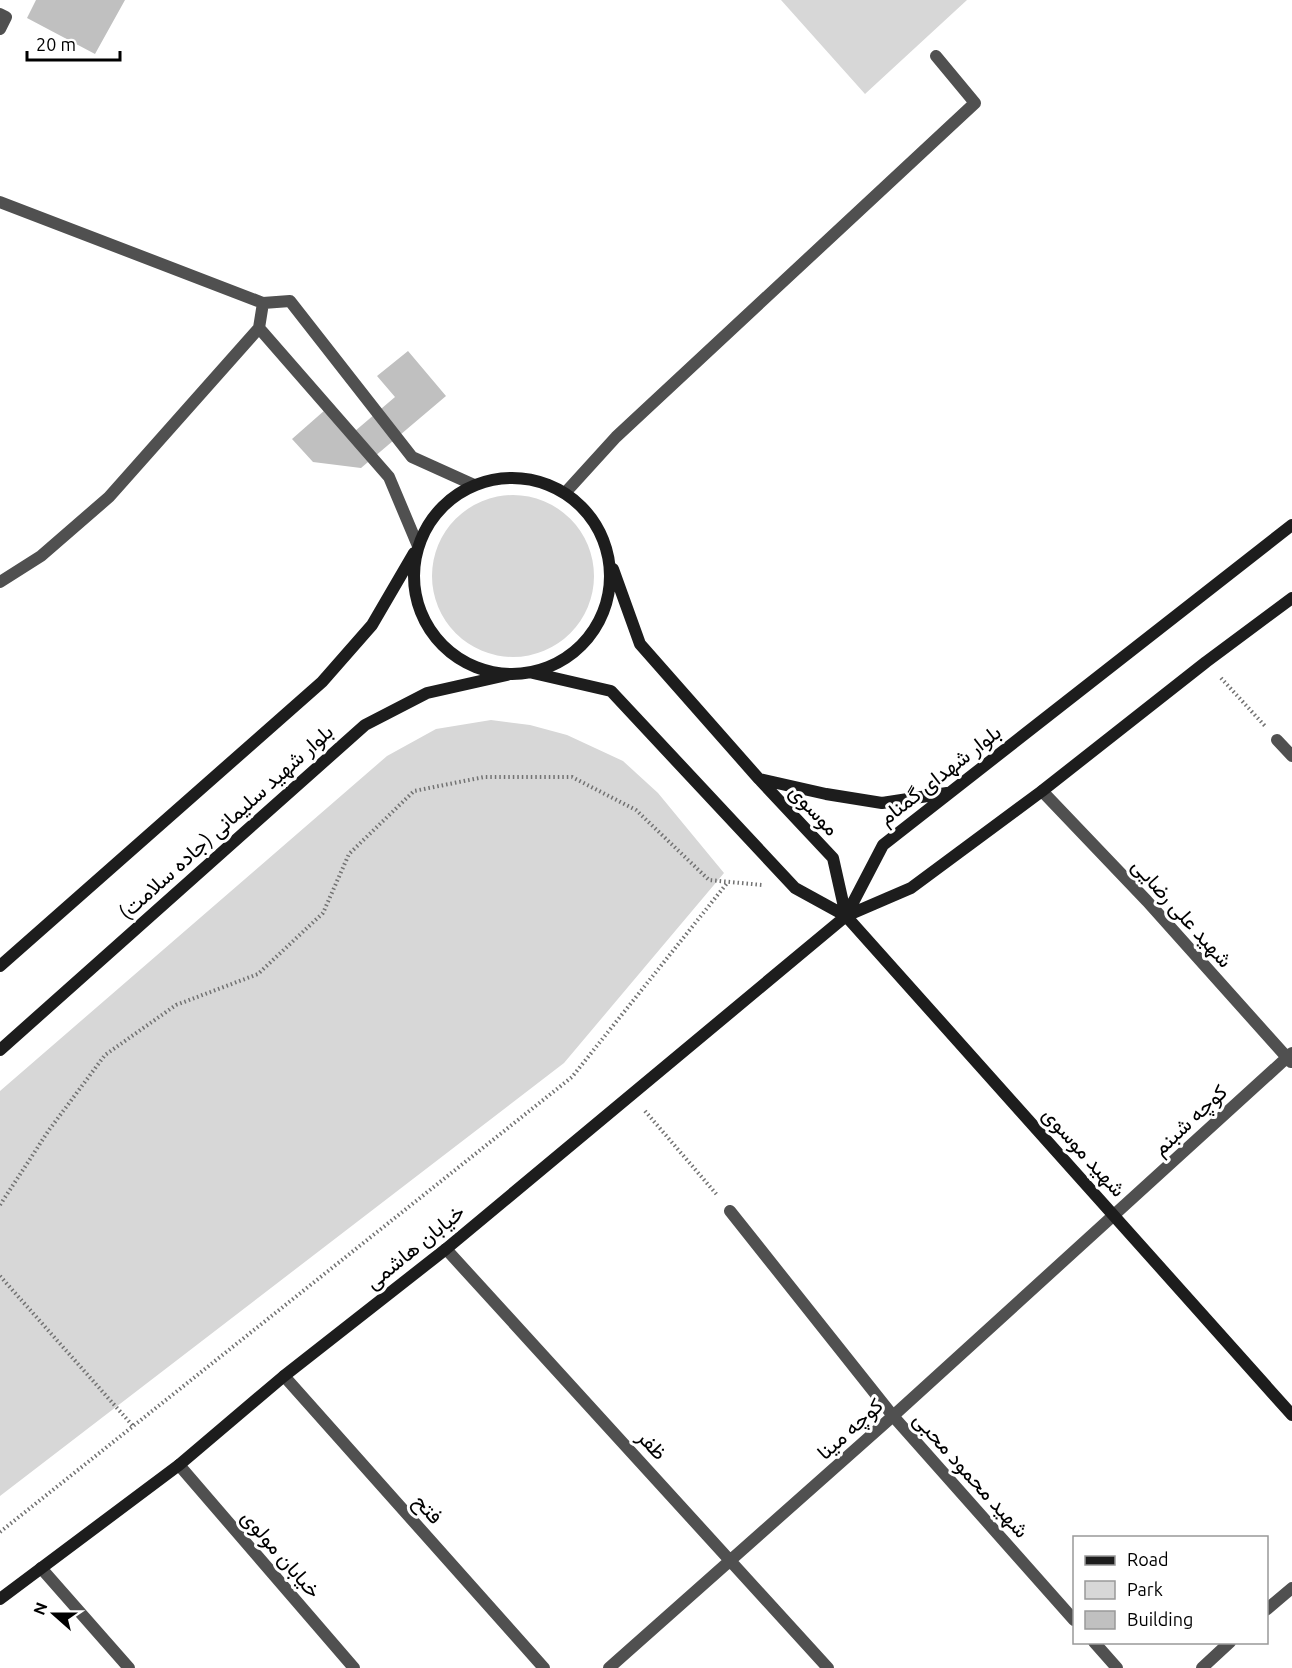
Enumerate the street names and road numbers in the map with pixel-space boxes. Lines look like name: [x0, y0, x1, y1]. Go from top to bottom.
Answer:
street label: بلوار شهید سلیمانی (جاده سلامت): [113, 719, 339, 925]
street label: بلوار شهدای گمنام: [874, 719, 1007, 832]
street label: موسوی: [784, 779, 844, 841]
street label: شهید علی رضایی: [1126, 853, 1238, 973]
street label: کوچه شبنم: [1147, 1079, 1233, 1162]
street label: شهید موسوی: [1037, 1102, 1131, 1202]
street label: خیابان هاشمی: [360, 1199, 469, 1294]
street label: کوچه مینا: [812, 1393, 889, 1466]
street label: شهید محمود محبی: [908, 1407, 1034, 1543]
street label: ظفر: [631, 1424, 673, 1466]
street label: فتح: [407, 1489, 448, 1530]
street label: خیابان مولوی: [236, 1504, 326, 1604]

